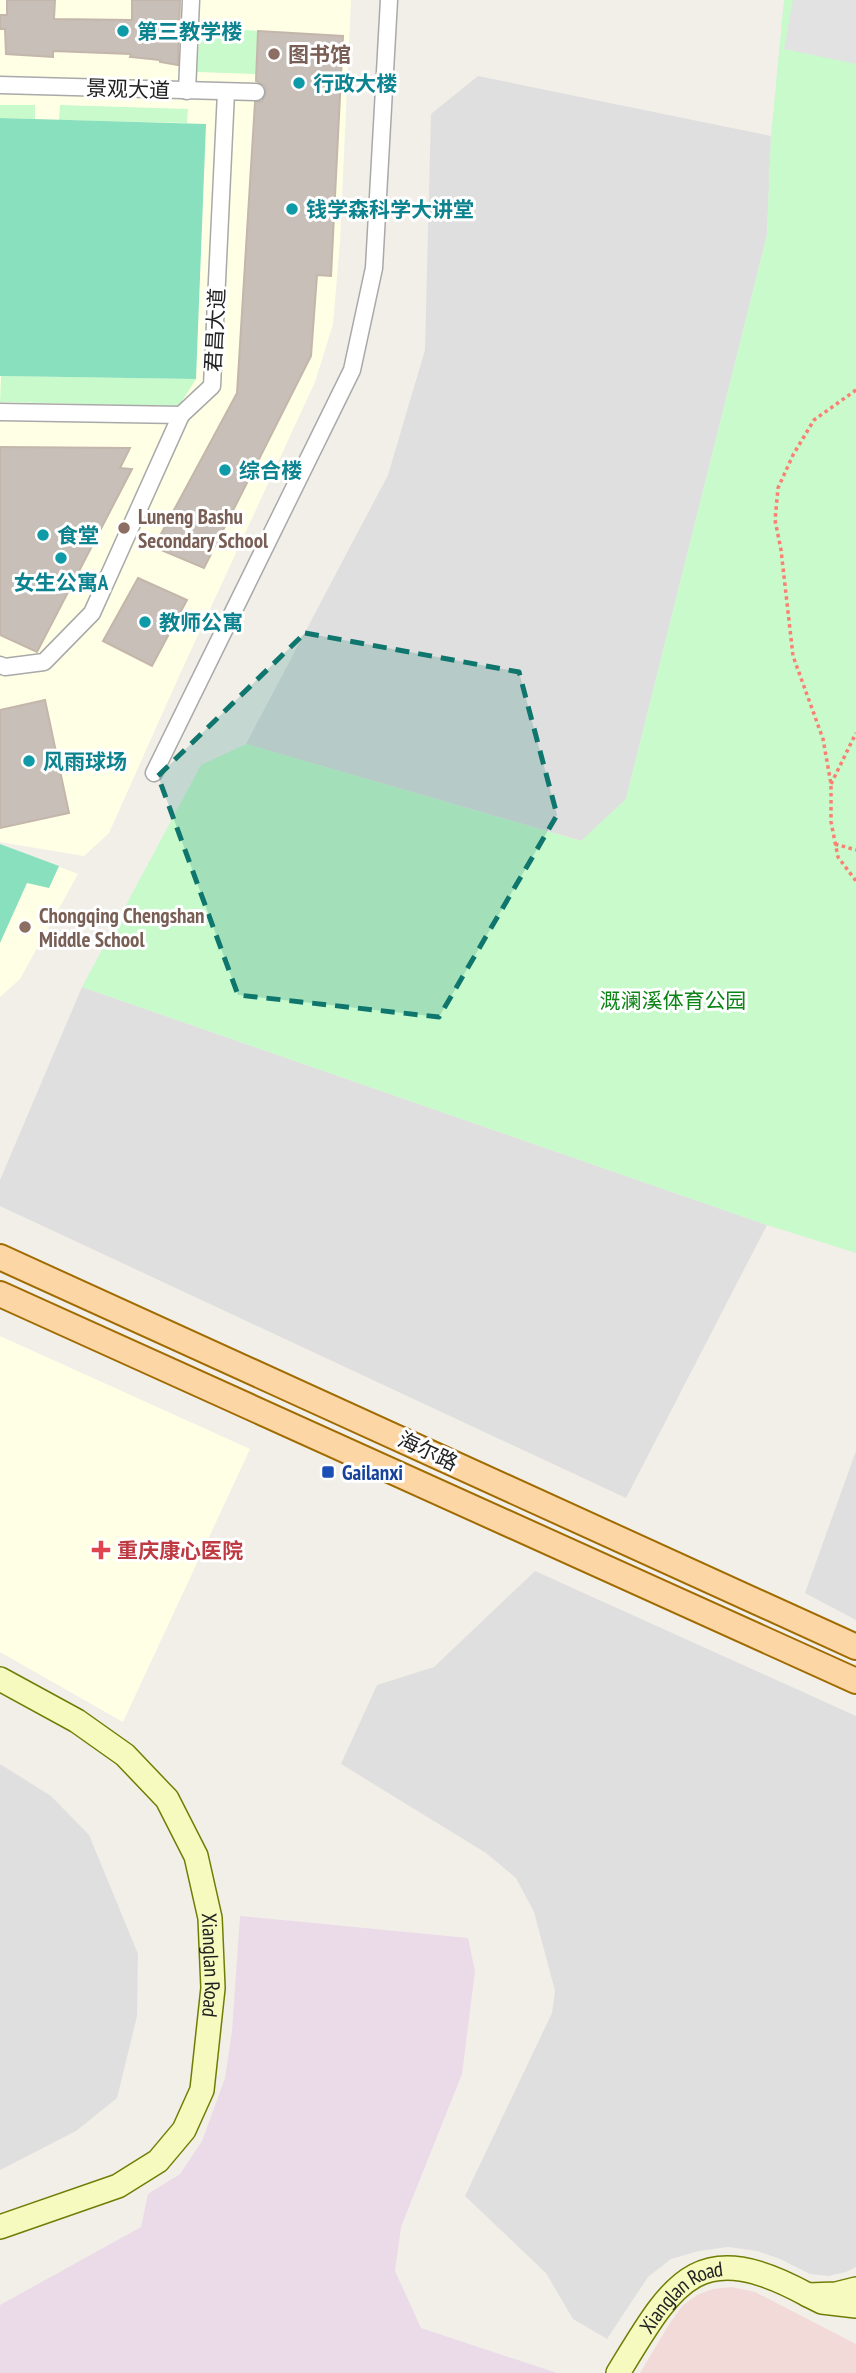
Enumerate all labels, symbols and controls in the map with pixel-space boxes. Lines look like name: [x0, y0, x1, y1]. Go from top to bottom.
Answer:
place label: 第三教学楼: [137, 18, 242, 45]
marker: 第三教学楼: [115, 23, 131, 39]
place label: 图书馆: [288, 41, 351, 68]
marker: 图书馆: [266, 46, 282, 62]
place label: 行政大楼: [313, 70, 397, 97]
street label: 景观大道: [86, 74, 170, 104]
marker: 行政大楼: [291, 75, 307, 91]
place label: 钱学森科学大讲堂: [306, 196, 474, 223]
marker: 钱学森科学大讲堂: [284, 201, 300, 217]
street label: 君昌大道: [199, 287, 231, 373]
place label: 综合楼: [239, 457, 302, 484]
marker: 综合楼: [217, 462, 233, 478]
place label: Luneng Bashu Secondary School: [138, 503, 269, 554]
marker: Luneng Bashu Secondary School: [116, 520, 132, 536]
place label: 食堂: [57, 522, 99, 549]
marker: 食堂: [35, 527, 51, 543]
marker: 女生公寓A: [53, 550, 69, 566]
place label: 女生公寓A: [14, 569, 109, 596]
place label: 教师公寓: [159, 609, 243, 636]
marker: 教师公寓: [137, 614, 153, 630]
place label: 风雨球场: [43, 748, 127, 775]
marker: 风雨球场: [21, 753, 37, 769]
place label: Chongqing Chengshan Middle School: [39, 902, 205, 953]
marker: Chongqing Chengshan Middle School: [17, 919, 33, 935]
park label: 溉澜溪体育公园: [600, 987, 747, 1014]
street label: 海尔路: [394, 1425, 462, 1477]
place label: Gailanxi: [342, 1459, 403, 1486]
marker: Gailanxi: [320, 1464, 336, 1480]
place label: 重庆康心医院: [117, 1537, 243, 1564]
marker: 重庆康心医院: [91, 1540, 111, 1560]
street label: Xianglan Road: [196, 1912, 227, 2019]
street label: Xianglan Road: [633, 2255, 724, 2338]

